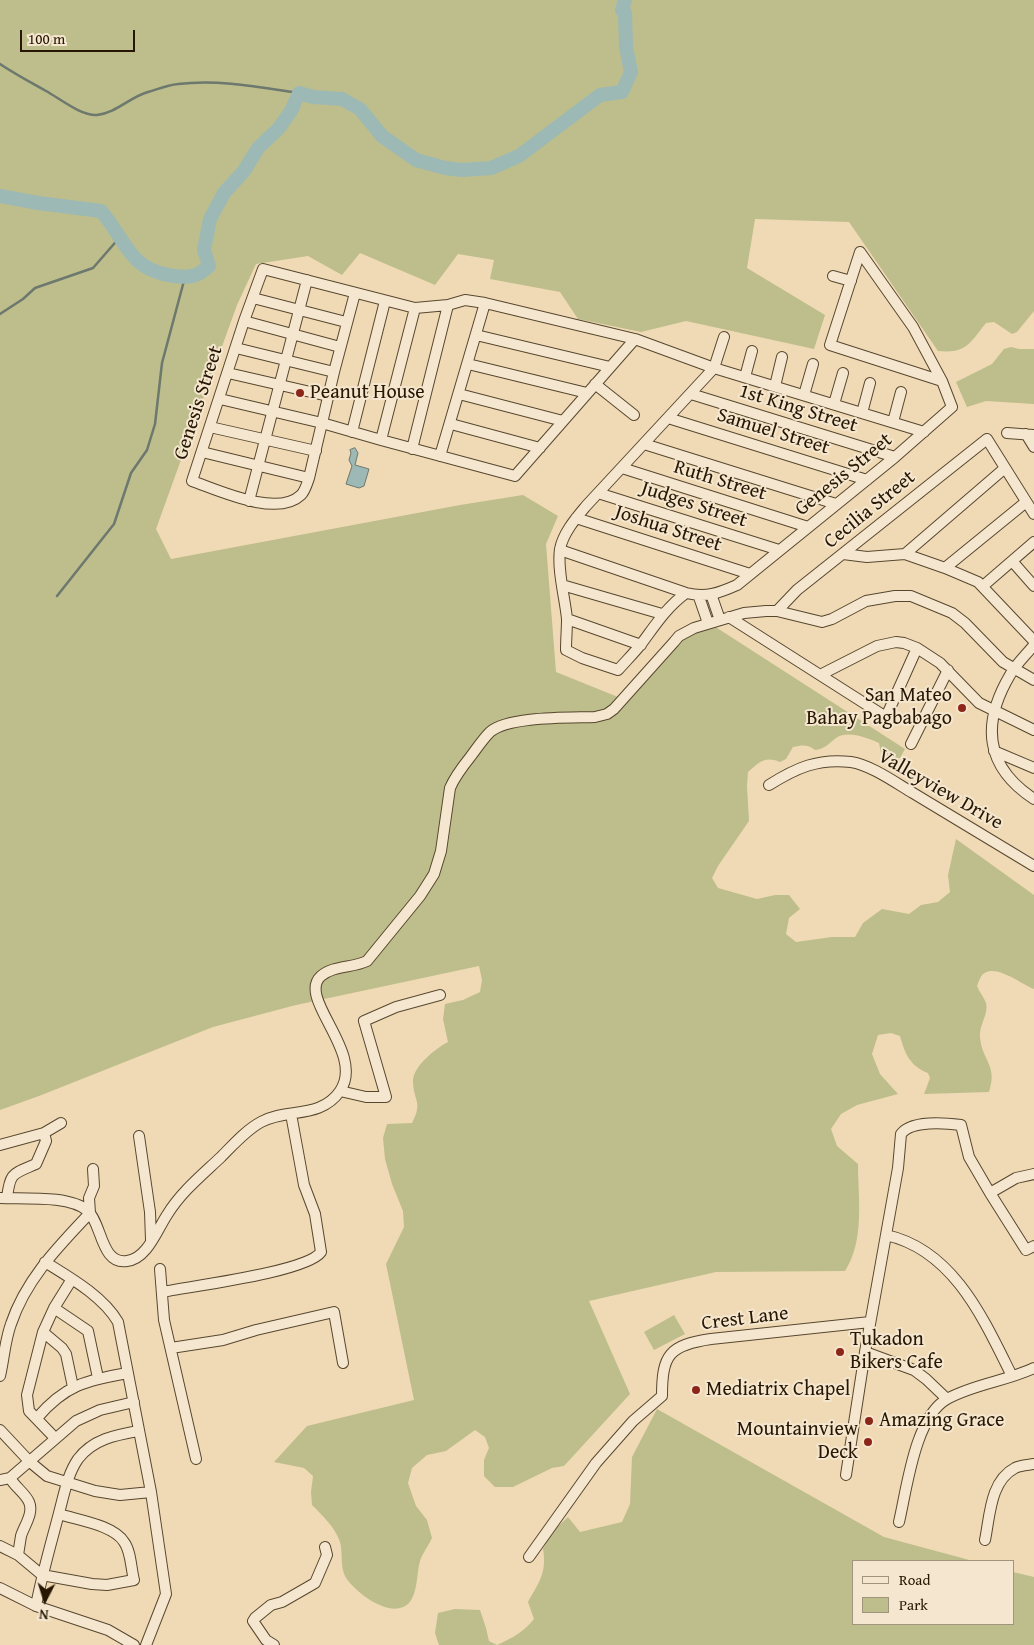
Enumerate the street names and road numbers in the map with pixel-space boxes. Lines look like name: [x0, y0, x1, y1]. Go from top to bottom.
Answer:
street label: Genesis Street: [169, 343, 229, 463]
street label: 1st King Street: [736, 380, 860, 438]
street label: Samuel Street: [714, 404, 832, 460]
street label: Genesis Street: [790, 428, 898, 522]
street label: Ruth Street: [671, 456, 769, 506]
street label: Cecilia Street: [820, 466, 920, 554]
street label: Judges Street: [638, 477, 750, 533]
street label: Joshua Street: [612, 500, 724, 558]
street label: Valleyview Drive: [873, 745, 1007, 835]
street label: Crest Lane: [700, 1302, 790, 1336]

